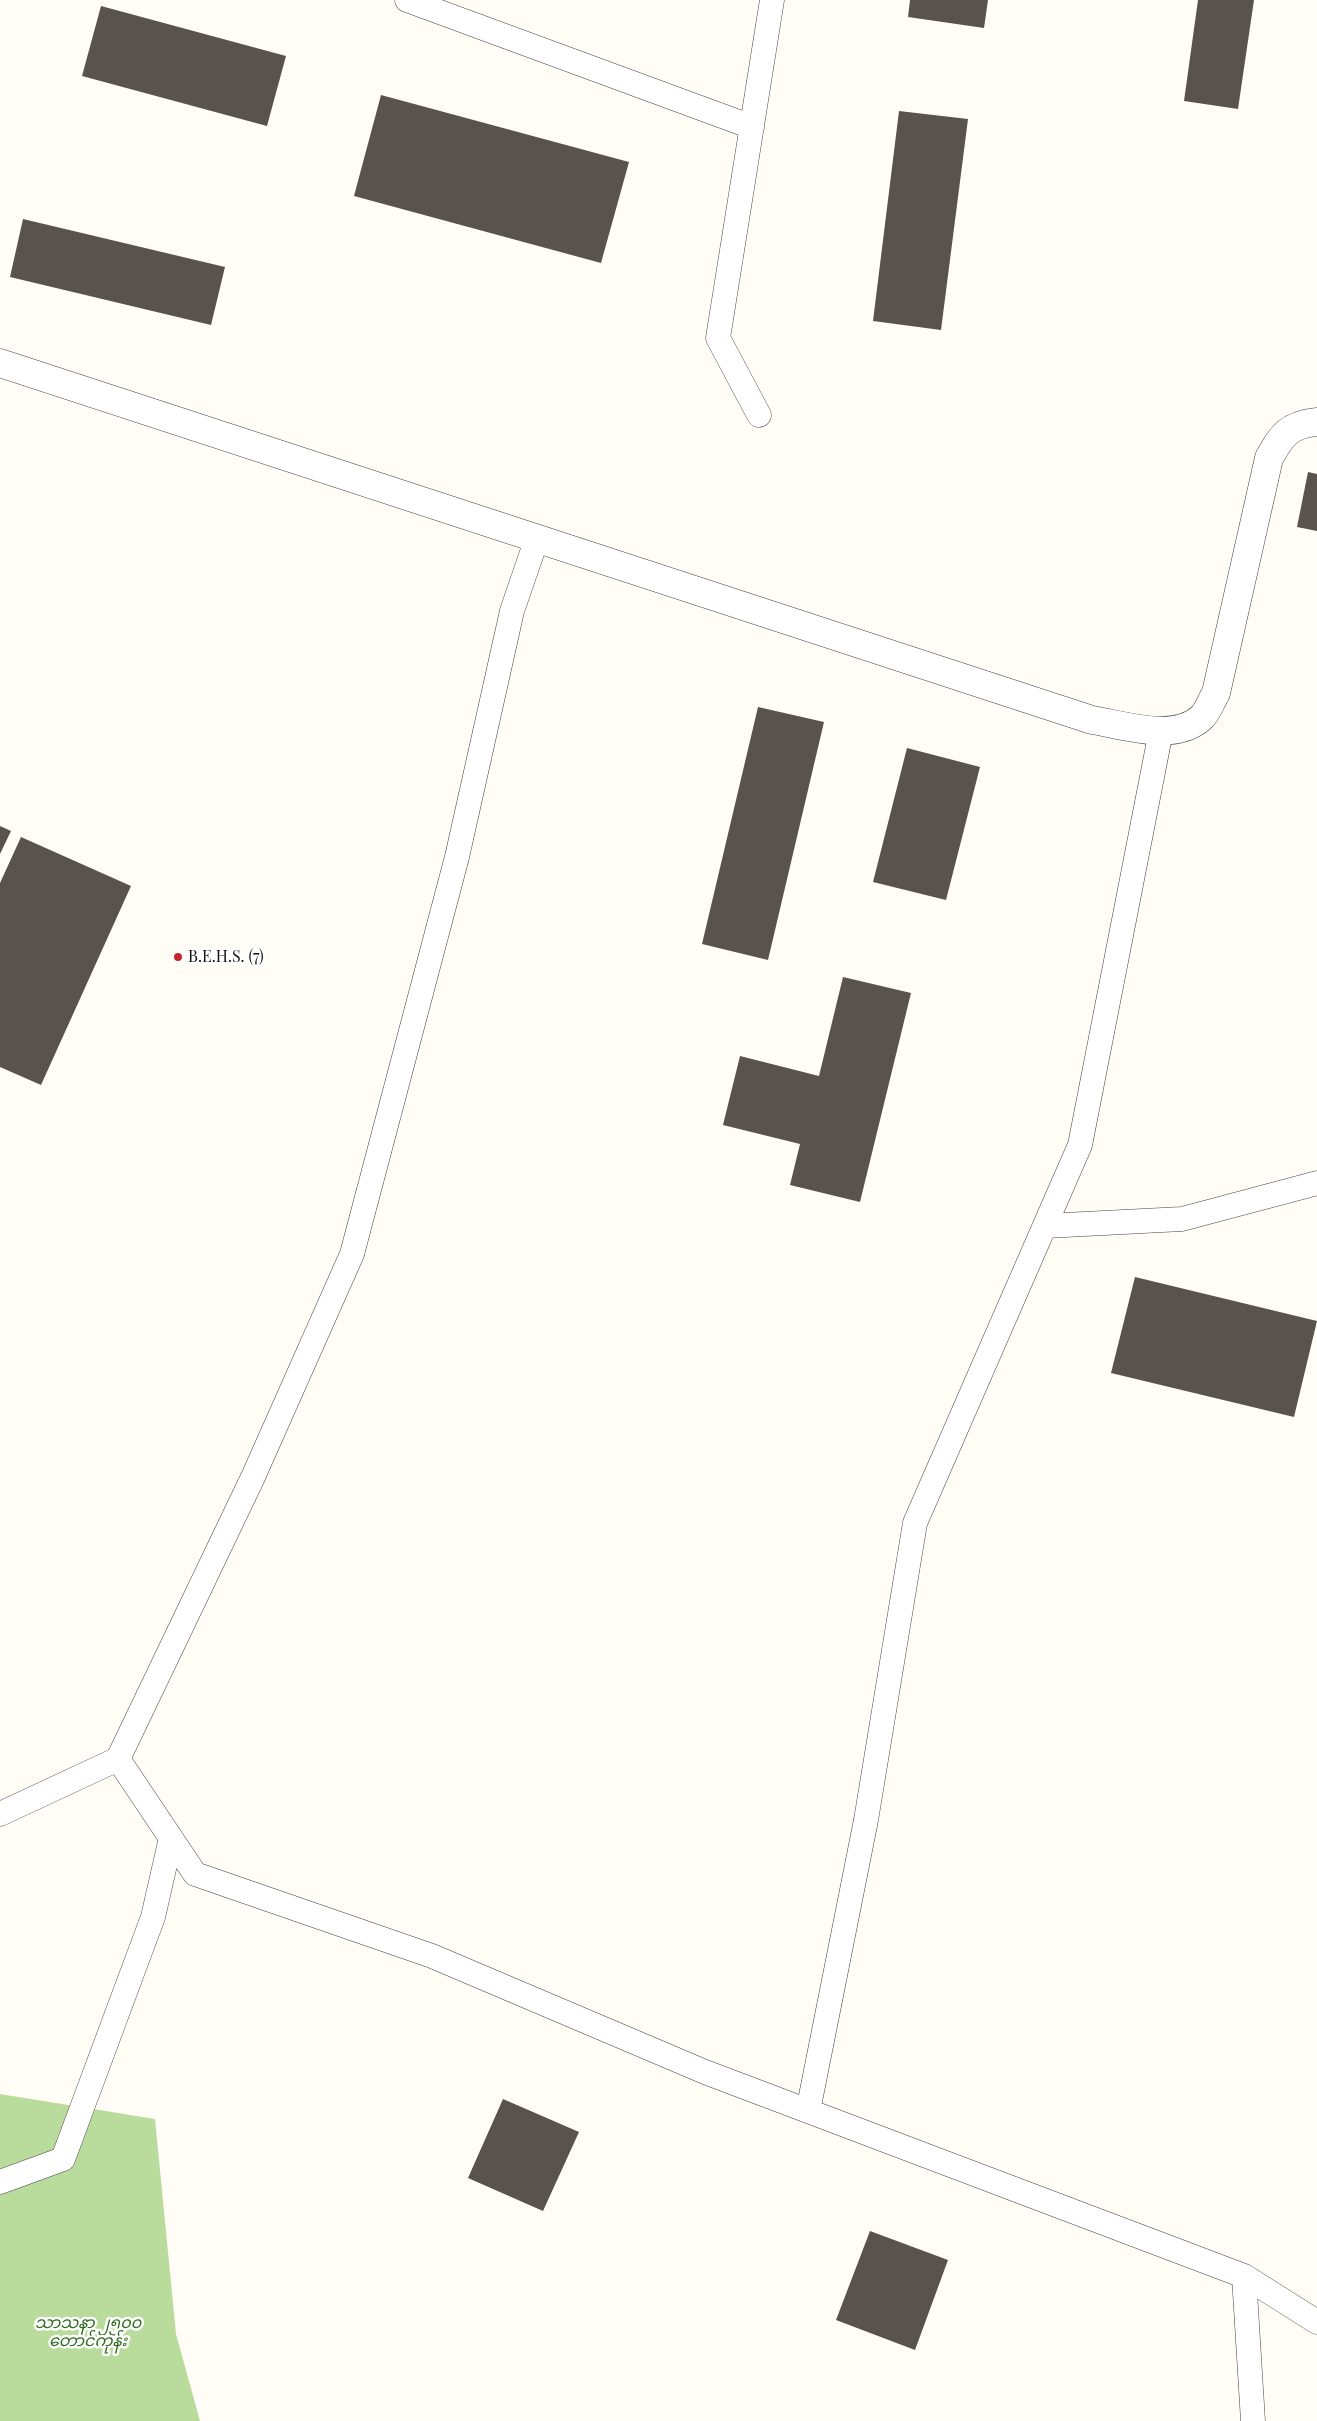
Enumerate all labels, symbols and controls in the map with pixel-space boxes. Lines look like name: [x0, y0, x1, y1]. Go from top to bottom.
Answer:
place label: B.E.H.S. (7): [188, 947, 264, 967]
marker: B.E.H.S. (7): [172, 951, 184, 963]
park label: သာသနာ ၂၅၀၀ တောင်ကုန်း: [35, 2313, 141, 2351]

